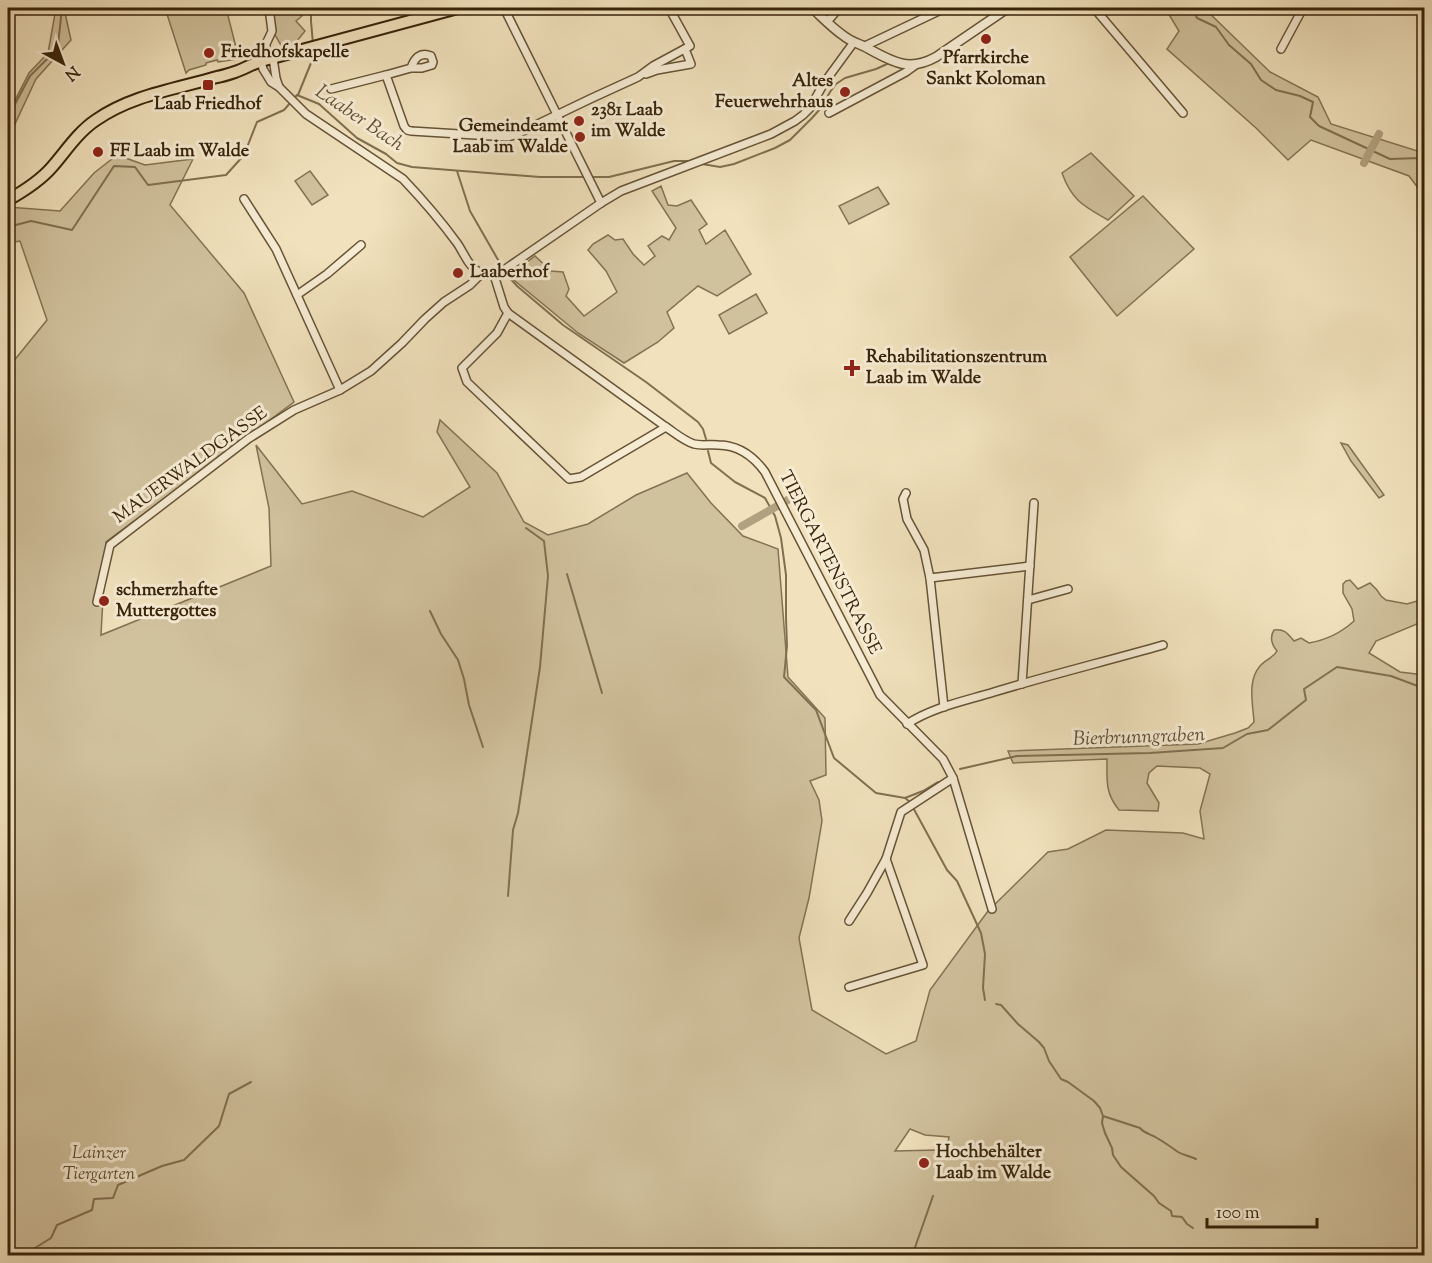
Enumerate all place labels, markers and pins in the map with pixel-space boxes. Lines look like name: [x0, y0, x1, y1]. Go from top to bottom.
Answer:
marker: Pfarrkirche Sankt Koloman: [979, 32, 993, 46]
place label: Friedhofskapelle: [221, 40, 350, 66]
marker: Friedhofskapelle: [202, 46, 216, 60]
place label: Pfarrkirche Sankt Koloman: [926, 46, 1046, 93]
place label: Altes Feuerwehrhaus: [715, 69, 833, 116]
marker: Laab Friedhof: [201, 78, 215, 92]
marker: Altes Feuerwehrhaus: [838, 85, 852, 99]
place label: Laab Friedhof: [154, 92, 263, 118]
place label: 2381 Laab im Walde: [591, 98, 666, 145]
place label: Gemeindeamt Laab im Walde: [453, 114, 569, 161]
marker: 2381 Laab im Walde: [572, 114, 586, 128]
marker: Gemeindeamt Laab im Walde: [573, 130, 587, 144]
place label: FF Laab im Walde: [110, 139, 250, 165]
marker: FF Laab im Walde: [91, 145, 105, 159]
place label: Laaberhof: [470, 260, 550, 286]
marker: Laaberhof: [451, 266, 465, 280]
place label: Rehabilitationszentrum Laab im Walde: [866, 345, 1047, 392]
marker: Rehabilitationszentrum Laab im Walde: [843, 359, 861, 377]
place label: schmerzhafte Muttergottes: [116, 578, 219, 625]
marker: schmerzhafte Muttergottes: [97, 594, 111, 608]
place label: Hochbehälter Laab im Walde: [936, 1140, 1052, 1187]
marker: Hochbehälter Laab im Walde: [917, 1156, 931, 1170]

